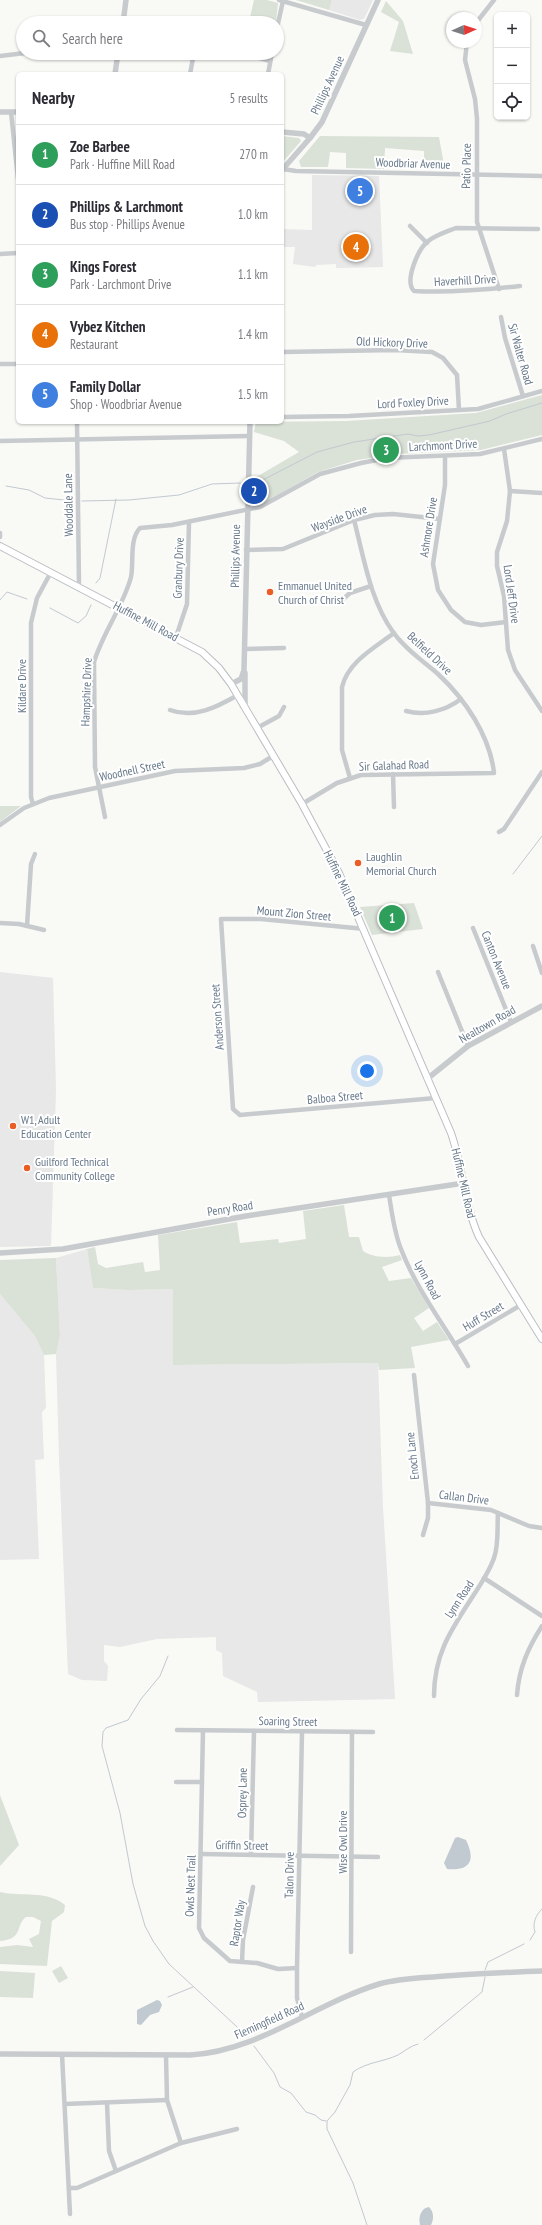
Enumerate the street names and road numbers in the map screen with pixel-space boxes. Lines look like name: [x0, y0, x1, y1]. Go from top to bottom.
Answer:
street label: Phillips Avenue: [307, 53, 347, 117]
street label: Patio Place: [458, 143, 474, 189]
street label: Woodbriar Avenue: [375, 154, 451, 172]
street label: Haverhill Drive: [434, 271, 496, 289]
street label: Sir Walter Road: [505, 322, 537, 386]
street label: Old Hickory Drive: [356, 333, 428, 351]
street label: Lord Foxley Drive: [377, 393, 449, 411]
street label: Larchmont Drive: [408, 436, 478, 454]
street label: Wooddale Lane: [60, 473, 76, 537]
street label: Ashmore Drive: [416, 496, 440, 558]
street label: Wayside Drive: [309, 501, 369, 535]
street label: Phillips Avenue: [227, 524, 243, 588]
street label: Granbury Drive: [169, 537, 187, 599]
street label: Lord Jeff Drive: [500, 564, 524, 624]
street label: Huffine Mill Road: [111, 598, 181, 644]
street label: Belfield Drive: [404, 628, 456, 678]
street label: Hampshire Drive: [77, 657, 95, 727]
street label: Kildare Drive: [14, 659, 29, 713]
street label: Woodnell Street: [98, 756, 167, 784]
street label: Sir Galahad Road: [359, 756, 429, 774]
street label: Huffine Mill Road: [321, 848, 365, 918]
street label: Mount Zion Street: [256, 902, 333, 924]
street label: Canton Avenue: [479, 929, 516, 991]
street label: Anderson Street: [207, 983, 227, 1051]
street label: Nealtown Road: [456, 1002, 518, 1046]
street label: Balboa Street: [307, 1087, 364, 1107]
street label: Huffine Mill Road: [449, 1146, 479, 1220]
street label: Penry Road: [206, 1197, 254, 1219]
street label: Lynn Road: [411, 1258, 445, 1302]
street label: Huff Street: [460, 1298, 507, 1334]
street label: Enoch Lane: [402, 1432, 422, 1480]
street label: Callan Drive: [438, 1486, 490, 1508]
street label: Lynn Road: [441, 1577, 477, 1621]
street label: Soaring Street: [258, 1713, 318, 1729]
street label: Osprey Lane: [234, 1768, 250, 1818]
street label: Wise Owl Drive: [335, 1810, 350, 1874]
street label: Griffin Street: [215, 1837, 269, 1853]
street label: Talon Drive: [281, 1851, 297, 1899]
street label: Owls Nest Trail: [181, 1855, 199, 1917]
street label: Raptor Way: [226, 1898, 248, 1947]
street label: Flemingfield Road: [232, 1998, 306, 2042]

